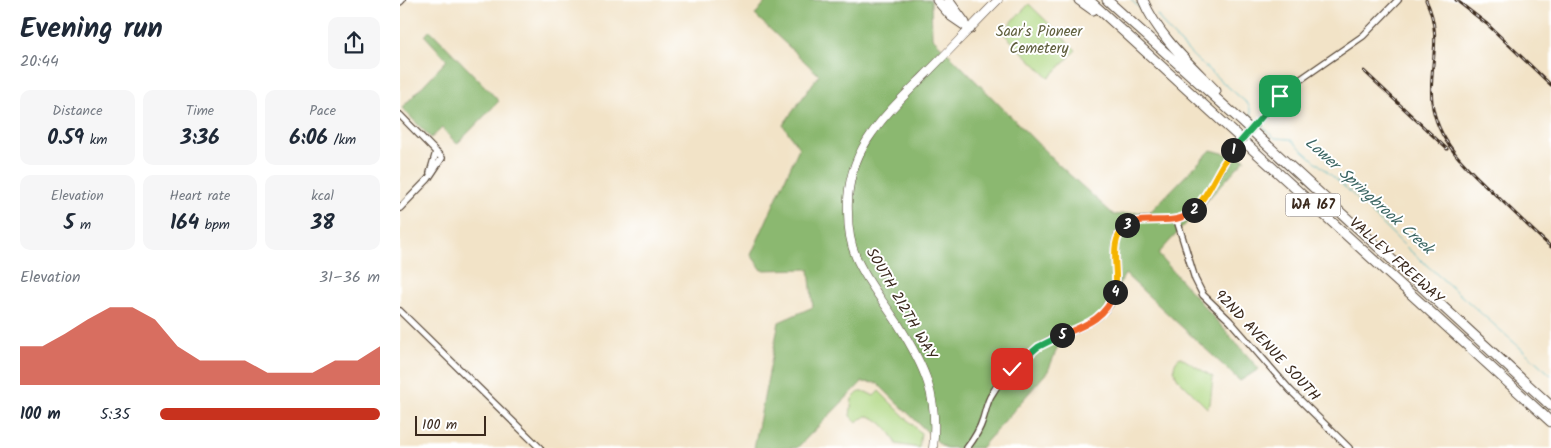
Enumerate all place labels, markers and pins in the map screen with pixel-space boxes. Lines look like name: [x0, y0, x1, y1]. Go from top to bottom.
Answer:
pin: [1259, 75, 1301, 117]
pin: 1: [1220, 138, 1246, 162]
pin: 2: [1182, 198, 1206, 222]
pin: 3: [1114, 212, 1140, 238]
pin: 4: [1102, 280, 1128, 304]
pin: 5: [1050, 322, 1074, 348]
pin: [991, 348, 1033, 390]

